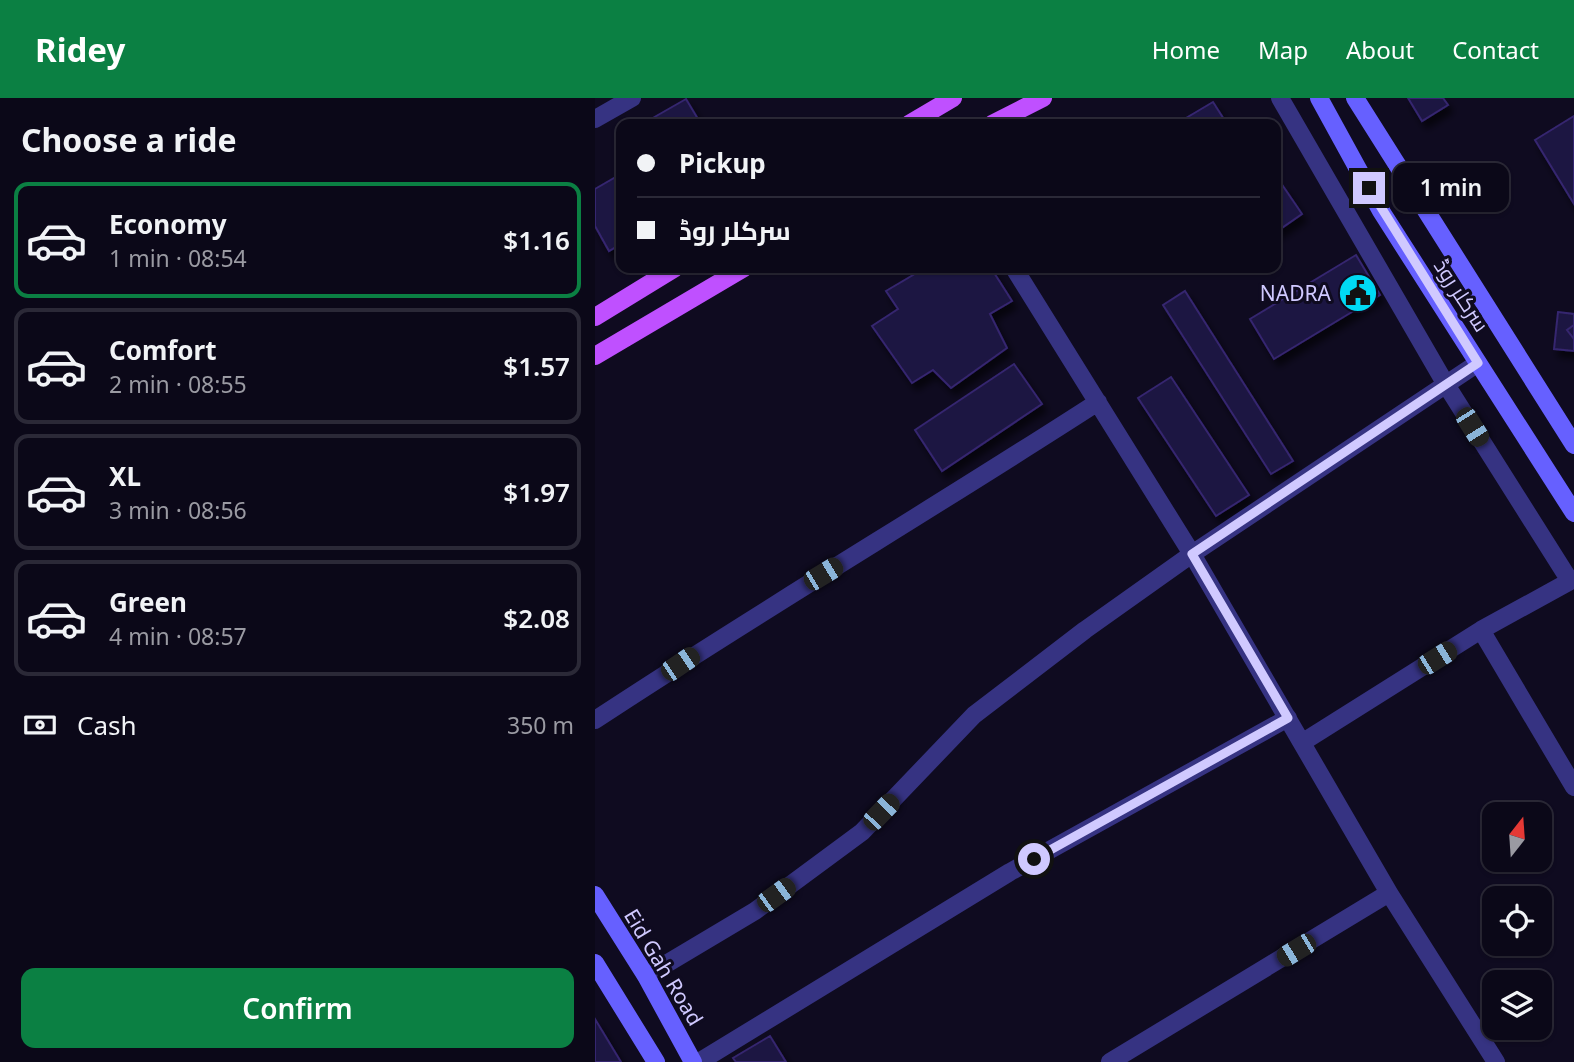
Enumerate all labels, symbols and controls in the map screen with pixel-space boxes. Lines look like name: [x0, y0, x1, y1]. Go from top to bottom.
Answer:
text: Ridey: [35, 27, 125, 72]
text: Home: [1152, 33, 1220, 66]
text: Map: [1258, 33, 1308, 66]
text: About: [1346, 33, 1414, 66]
text: Contact: [1452, 33, 1539, 66]
text: Choose a ride: [21, 118, 237, 161]
text: Pickup: [679, 145, 766, 181]
callout: 1 min: [1393, 164, 1509, 212]
text: 1 min: [1420, 171, 1482, 203]
route end: [1353, 172, 1385, 204]
text: Economy: [109, 206, 227, 242]
icon: car: [25, 209, 88, 272]
text: سرکلر روڈ: [679, 212, 791, 248]
text: $1.16: [503, 222, 570, 258]
text: 1 min · 08:54: [109, 242, 247, 274]
street label: سرکلر روڈ: [1428, 253, 1496, 337]
public building icon: NADRA: [1337, 272, 1379, 314]
place label: NADRA: [1260, 279, 1332, 307]
text: Comfort: [109, 332, 217, 368]
icon: car: [25, 335, 88, 398]
text: $1.57: [503, 348, 570, 384]
text: 2 min · 08:55: [109, 368, 247, 400]
car: [1452, 404, 1493, 450]
text: XL: [109, 458, 141, 494]
icon: car: [25, 461, 88, 524]
text: $1.97: [503, 474, 570, 510]
text: 3 min · 08:56: [109, 494, 247, 526]
car: [800, 554, 847, 594]
text: Green: [109, 584, 187, 620]
icon: car: [25, 587, 88, 650]
text: $2.08: [503, 600, 570, 636]
text: 4 min · 08:57: [109, 620, 247, 652]
car: [1414, 638, 1461, 678]
car: [657, 644, 704, 684]
icon: cash: [21, 706, 59, 744]
text: Cash: [77, 707, 137, 743]
text: 350 m: [507, 709, 574, 741]
car: [859, 790, 904, 834]
north arrow: [1482, 802, 1552, 872]
map controls: [1482, 802, 1552, 1040]
route start: [1018, 843, 1050, 875]
car: [753, 874, 800, 916]
button: locate: [1482, 886, 1552, 956]
street label: Eid Gah Road: [618, 903, 710, 1031]
car: [1273, 930, 1320, 970]
button: Confirm: [21, 968, 574, 1048]
button: layers: [1482, 970, 1552, 1040]

